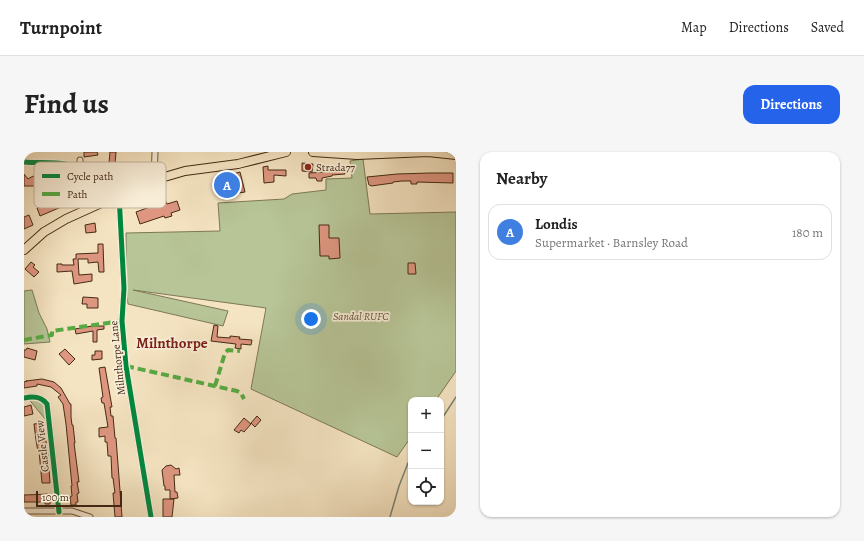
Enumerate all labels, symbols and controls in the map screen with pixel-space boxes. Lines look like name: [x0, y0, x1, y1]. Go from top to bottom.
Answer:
text: Turnpoint: [20, 15, 102, 41]
text: Map: [681, 18, 707, 37]
text: Directions: [729, 18, 789, 37]
text: Saved: [811, 18, 844, 37]
text: Find us: [24, 85, 109, 123]
button: Directions: [743, 85, 840, 124]
place label: Strada77: [316, 160, 355, 175]
legend: [34, 162, 166, 208]
marker: Strada77: [303, 162, 313, 172]
text: Nearby: [496, 167, 547, 190]
text: Cycle path: [67, 169, 114, 184]
pin: A: [214, 170, 240, 200]
text: Path: [67, 187, 88, 202]
text: Londis: [535, 214, 578, 234]
text: A: [506, 224, 514, 241]
text: 180 m: [792, 224, 823, 241]
text: Supermarket · Barnsley Road: [535, 234, 688, 251]
your location: [301, 309, 321, 329]
park label: Sandal RUFC: [333, 309, 389, 324]
street label: Milnthorpe Lane: [106, 320, 129, 396]
district label: Milnthorpe: [136, 333, 208, 353]
map controls: [408, 397, 444, 505]
button: +: [408, 397, 444, 433]
street label: Castle View: [32, 419, 53, 473]
button: −: [408, 433, 444, 469]
button: locate: [408, 469, 444, 505]
scale bar: [36, 489, 122, 508]
text: 100 m: [42, 490, 69, 505]

